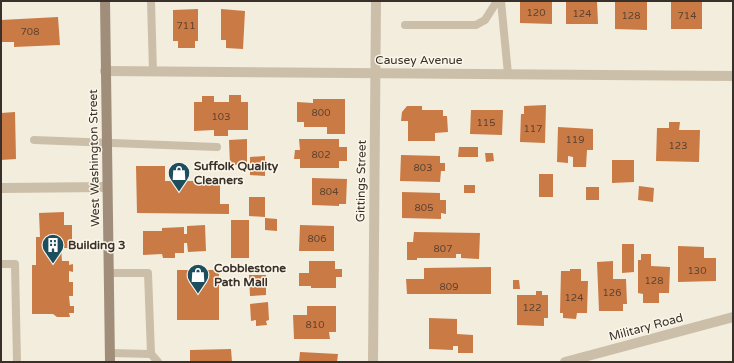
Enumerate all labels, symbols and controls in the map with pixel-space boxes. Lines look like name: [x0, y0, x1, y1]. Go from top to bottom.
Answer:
house number: 120: [527, 7, 545, 19]
house number: 124: [573, 8, 591, 20]
house number: 128: [622, 10, 640, 22]
house number: 714: [678, 10, 696, 22]
house number: 711: [177, 20, 195, 32]
house number: 708: [21, 26, 39, 38]
street label: Causey Avenue: [375, 53, 463, 67]
street label: West Washington Street: [86, 89, 102, 227]
house number: 800: [312, 107, 330, 119]
house number: 103: [212, 111, 230, 123]
house number: 115: [477, 117, 495, 129]
house number: 117: [524, 123, 542, 135]
house number: 119: [566, 134, 584, 146]
street label: Gittings Street: [353, 139, 369, 222]
house number: 123: [669, 140, 687, 152]
house number: 802: [312, 149, 330, 161]
place label: Suffolk Quality Cleaners: [194, 159, 279, 187]
shop icon: Suffolk Quality Cleaners: [166, 160, 192, 193]
house number: 803: [414, 162, 432, 174]
house number: 804: [320, 186, 338, 198]
house number: 805: [415, 202, 433, 214]
building icon: Building 3: [40, 232, 66, 265]
house number: 806: [308, 233, 326, 245]
place label: Building 3: [68, 238, 126, 253]
house number: 807: [434, 243, 452, 255]
place label: Cobblestone Path Mall: [214, 261, 286, 289]
shop icon: Cobblestone Path Mall: [185, 262, 211, 295]
house number: 130: [688, 265, 706, 277]
house number: 128: [645, 275, 663, 287]
house number: 809: [440, 281, 458, 293]
house number: 126: [603, 287, 621, 299]
house number: 124: [565, 292, 583, 304]
house number: 122: [523, 302, 541, 314]
street label: Military Road: [607, 310, 685, 344]
house number: 810: [306, 319, 324, 331]

